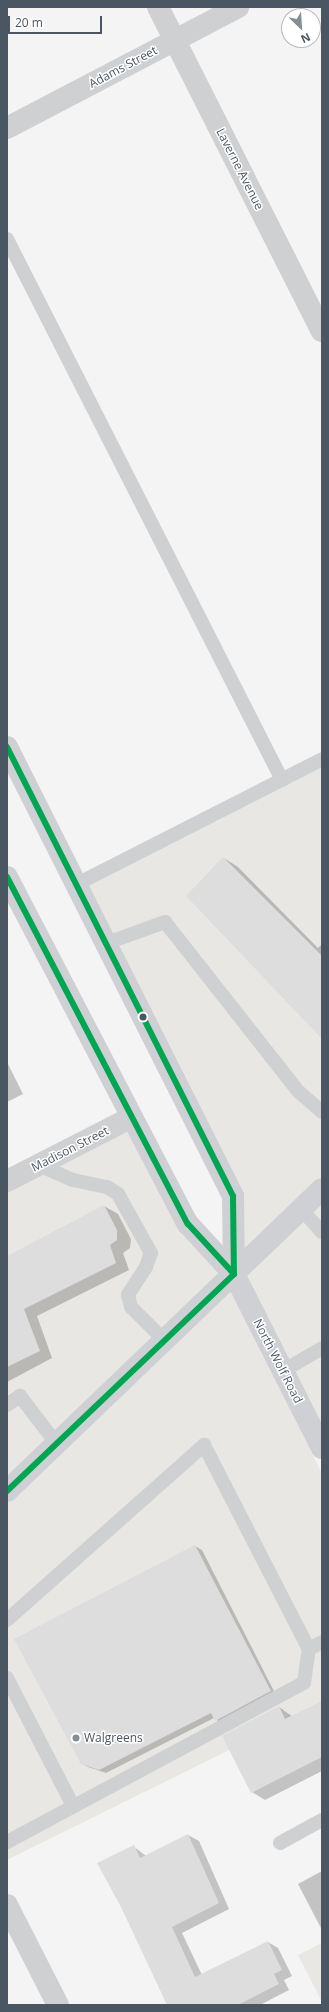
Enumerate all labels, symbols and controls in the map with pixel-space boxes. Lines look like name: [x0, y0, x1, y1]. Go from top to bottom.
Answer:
scale bar: [10, 8, 104, 34]
north arrow: [281, 8, 321, 48]
text: 20 m: [15, 14, 43, 31]
text: N: [299, 30, 313, 47]
street label: Adams Street: [86, 43, 160, 91]
street label: Laverne Avenue: [213, 126, 267, 212]
unlabelled marker: [138, 1012, 148, 1022]
street label: Madison Street: [29, 1123, 111, 1175]
street label: North Wolf Road: [250, 1316, 306, 1406]
place label: Walgreens: [84, 1731, 143, 1745]
marker: Walgreens: [71, 1733, 81, 1743]

